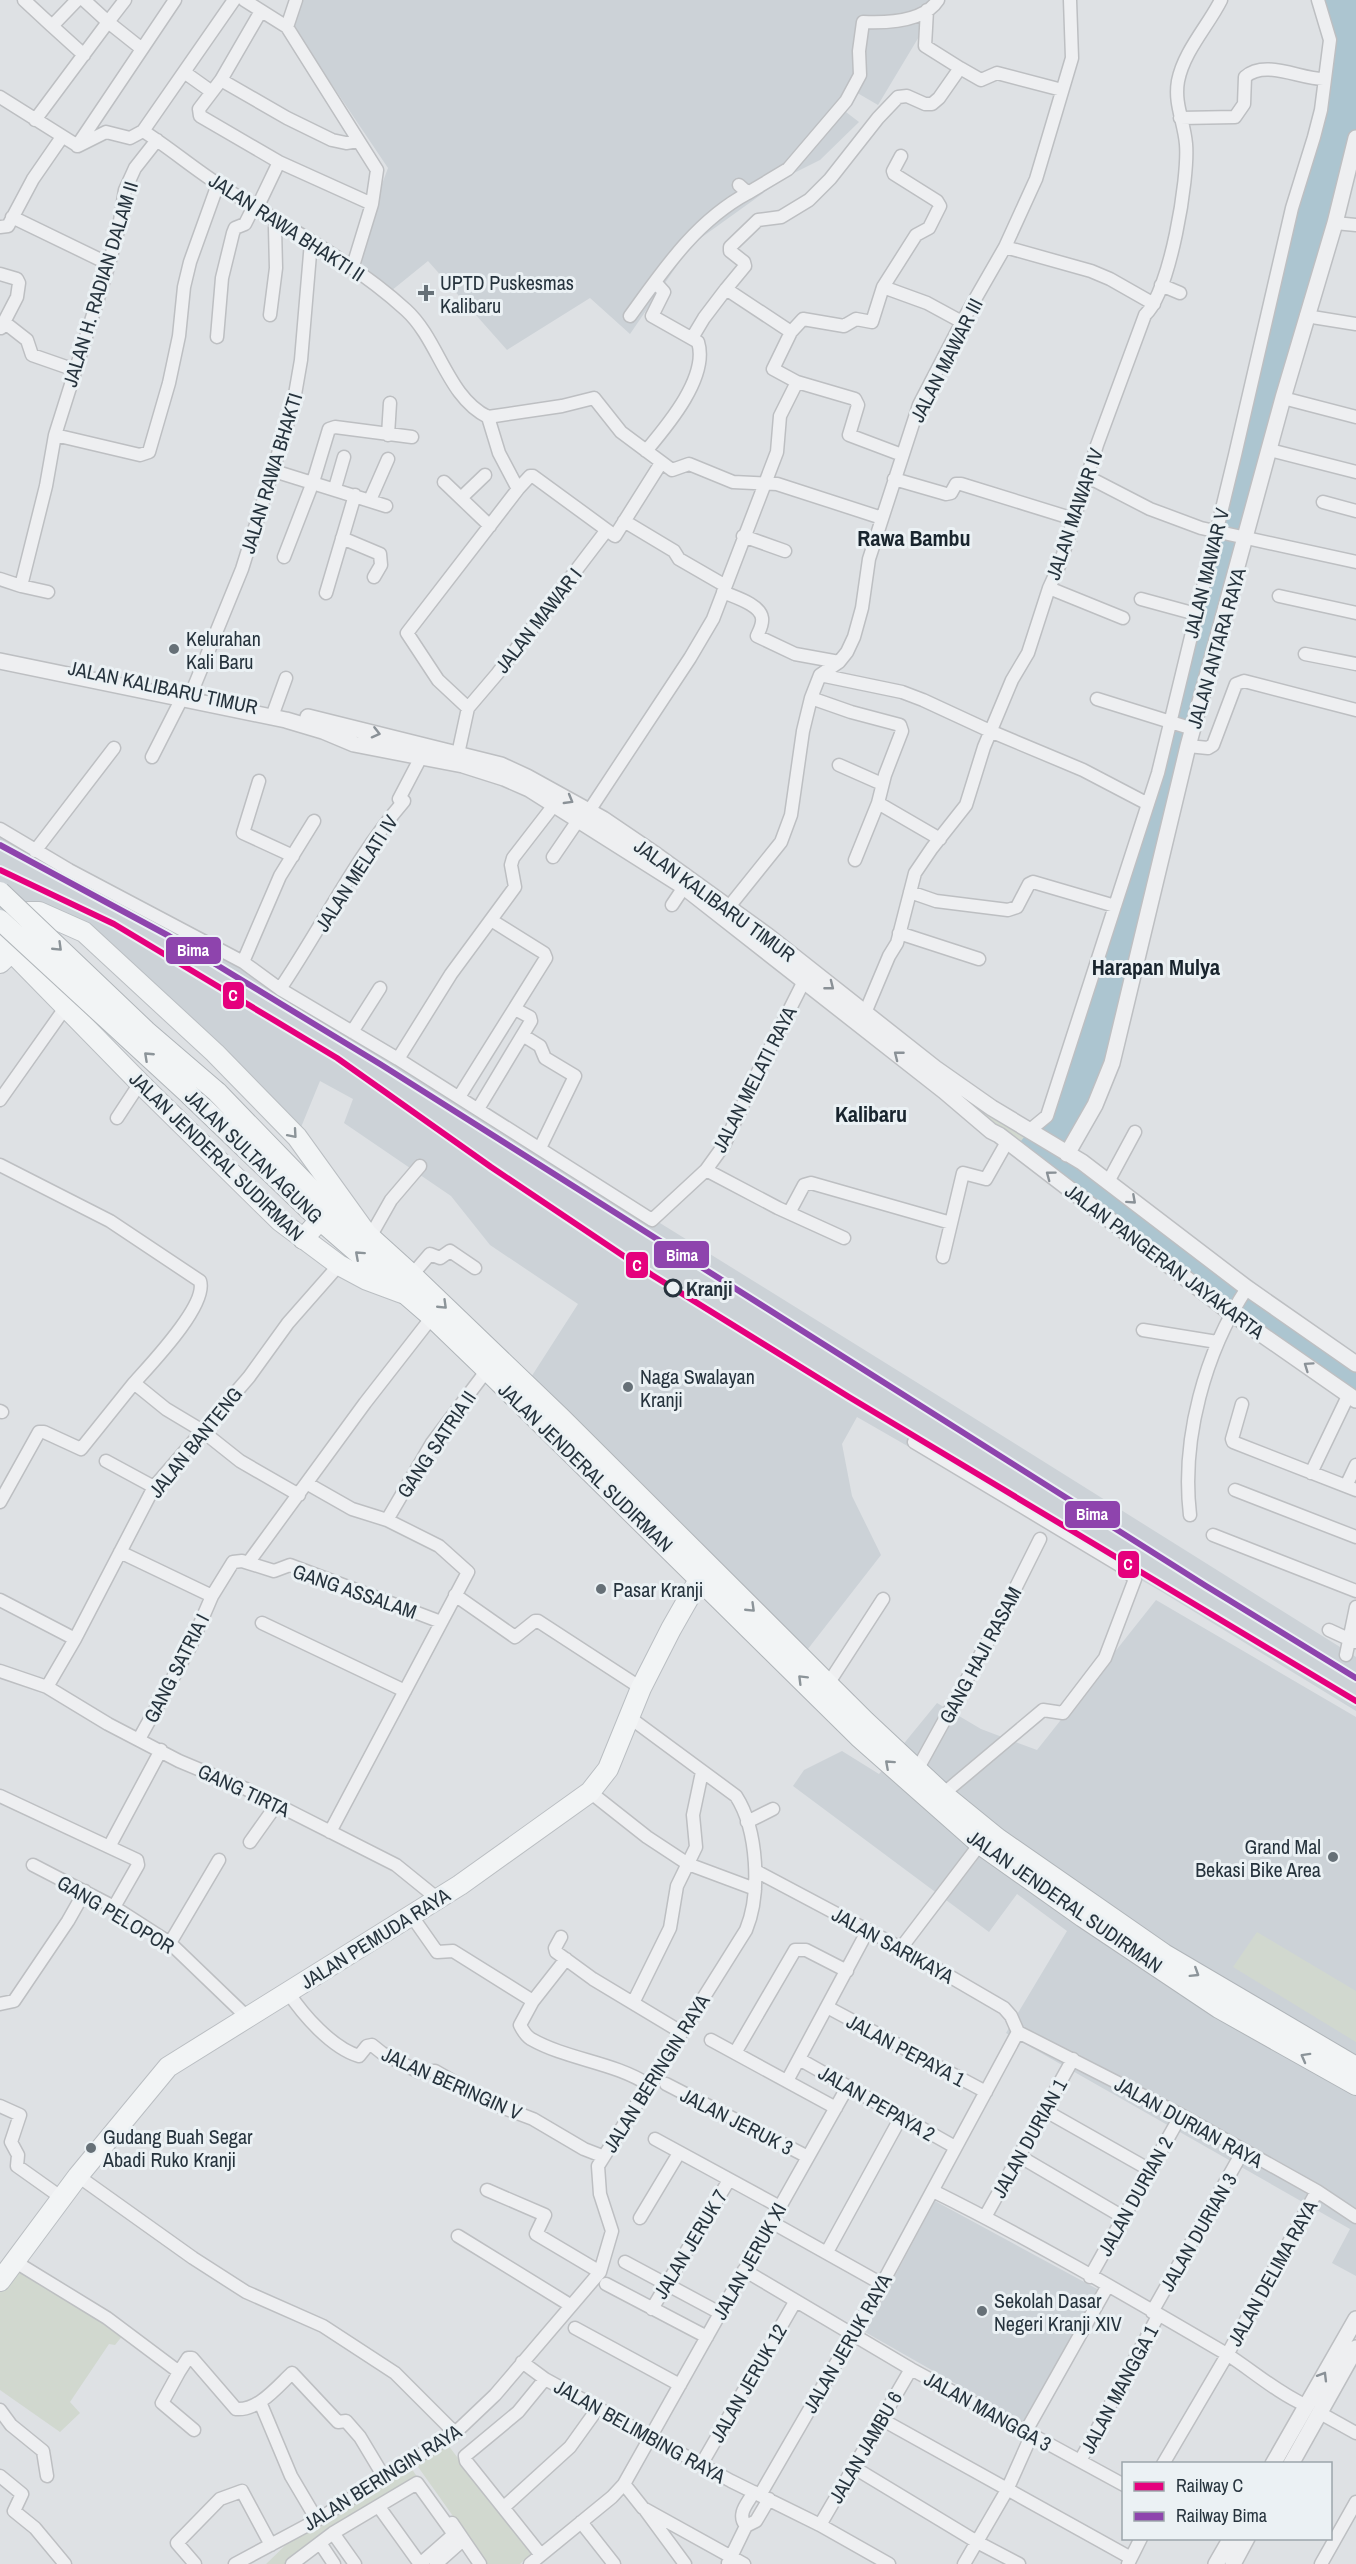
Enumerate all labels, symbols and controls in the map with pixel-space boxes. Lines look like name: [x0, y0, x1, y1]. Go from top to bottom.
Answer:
street label: JALAN RAWA BHAKTI II: [204, 167, 370, 287]
street label: JALAN H. RADIAN DALAM II: [56, 178, 144, 390]
place label: UPTD Puskesmas Kalibaru: [440, 269, 574, 319]
marker: UPTD Puskesmas Kalibaru: [417, 284, 435, 302]
street label: JALAN MAWAR III: [903, 294, 989, 426]
street label: JALAN RAWA BHAKTI: [234, 389, 308, 557]
street label: JALAN MAWAR IV: [1039, 445, 1109, 583]
street label: JALAN MAWAR V: [1177, 505, 1235, 641]
district label: Rawa Bambu: [857, 523, 971, 553]
street label: JALAN MAWAR I: [488, 562, 588, 678]
street label: JALAN ANTARA RAYA: [1180, 564, 1252, 731]
place label: Kelurahan Kali Baru: [186, 625, 261, 675]
marker: Kelurahan Kali Baru: [167, 642, 181, 656]
street label: JALAN KALIBARU TIMUR: [66, 654, 260, 720]
one-way arrow: [371, 726, 381, 739]
one-way arrow: [563, 792, 573, 804]
street label: JALAN MELATI IV: [308, 810, 404, 936]
street label: JALAN KALIBARU TIMUR: [629, 832, 801, 968]
line badge: Bima: [165, 936, 222, 965]
one-way arrow: [51, 939, 62, 950]
text: Bima: [177, 939, 210, 961]
district label: Harapan Mulya: [1092, 952, 1220, 982]
one-way arrow: [823, 979, 834, 990]
line badge: C: [222, 981, 245, 1010]
text: C: [228, 984, 238, 1006]
street label: JALAN MELATI RAYA: [706, 1001, 802, 1157]
one-way arrow: [144, 1052, 155, 1063]
one-way arrow: [894, 1052, 905, 1063]
street label: JALAN JENDERAL SUDIRMAN: [124, 1065, 310, 1247]
street label: JALAN SULTAN AGUNG: [179, 1083, 329, 1229]
district label: Kalibaru: [835, 1099, 907, 1129]
one-way arrow: [286, 1127, 297, 1138]
one-way arrow: [1046, 1171, 1057, 1182]
street label: JALAN PANGERAN JAYAKARTA: [1060, 1177, 1270, 1345]
one-way arrow: [1125, 1193, 1135, 1204]
line badge: Bima: [653, 1240, 710, 1269]
text: Bima: [666, 1244, 699, 1266]
one-way arrow: [355, 1251, 365, 1262]
line badge: C: [625, 1251, 649, 1279]
text: C: [632, 1254, 642, 1276]
place label: Kranji: [686, 1275, 732, 1302]
marker: Kranji: [664, 1279, 682, 1297]
one-way arrow: [436, 1298, 447, 1309]
one-way arrow: [1304, 1362, 1315, 1373]
place label: Naga Swalayan Kranji: [640, 1363, 755, 1413]
street label: JALAN JENDERAL SUDIRMAN: [493, 1376, 679, 1558]
marker: Naga Swalayan Kranji: [621, 1380, 635, 1394]
street label: JALAN BANTENG: [142, 1381, 248, 1503]
street label: GANG SATRIA II: [390, 1385, 482, 1503]
line badge: Bima: [1064, 1500, 1121, 1529]
text: Bima: [1076, 1503, 1109, 1525]
line badge: C: [1117, 1550, 1140, 1579]
text: C: [1123, 1553, 1133, 1575]
street label: GANG ASSALAM: [289, 1557, 421, 1625]
place label: Pasar Kranji: [613, 1576, 703, 1603]
marker: Pasar Kranji: [594, 1582, 608, 1596]
street label: GANG HAJI RASAM: [933, 1582, 1027, 1728]
one-way arrow: [744, 1601, 755, 1612]
street label: GANG SATRIA I: [137, 1609, 215, 1727]
one-way arrow: [798, 1676, 809, 1687]
street label: GANG TIRTA: [194, 1757, 294, 1823]
one-way arrow: [885, 1760, 896, 1771]
street label: JALAN JENDERAL SUDIRMAN: [962, 1823, 1168, 1979]
place label: Grand Mal Bekasi Bike Area: [1195, 1833, 1321, 1883]
marker: Grand Mal Bekasi Bike Area: [1326, 1850, 1340, 1864]
street label: GANG PELOPOR: [52, 1868, 180, 1960]
street label: JALAN PEMUDA RAYA: [295, 1881, 455, 1995]
street label: JALAN SARIKAYA: [827, 1900, 959, 1990]
one-way arrow: [1189, 1965, 1199, 1977]
street label: JALAN BERINGIN RAYA: [596, 1989, 716, 2157]
street label: JALAN PEPAYA 1: [842, 2007, 970, 2093]
street label: JALAN BERINGIN V: [378, 2040, 526, 2126]
one-way arrow: [1300, 2053, 1311, 2064]
street label: JALAN PEPAYA 2: [814, 2059, 940, 2147]
street label: JALAN DURIAN RAYA: [1110, 2070, 1268, 2174]
street label: JALAN DURIAN 1: [985, 2074, 1073, 2202]
street label: JALAN JERUK 3: [676, 2081, 798, 2161]
place label: Gudang Buah Segar Abadi Ruko Kranji: [102, 2123, 253, 2173]
street label: JALAN DURIAN 2: [1091, 2132, 1179, 2260]
marker: Gudang Buah Segar Abadi Ruko Kranji: [84, 2141, 98, 2155]
street label: JALAN DURIAN 3: [1153, 2168, 1243, 2296]
street label: JALAN JERUK 7: [647, 2184, 733, 2304]
street label: JALAN DELIMA RAYA: [1221, 2195, 1323, 2351]
street label: JALAN JERUK XI: [706, 2198, 792, 2324]
street label: JALAN JERUK RAYA: [796, 2269, 898, 2417]
place label: Sekolah Dasar Negeri Kranji XIV: [994, 2287, 1122, 2337]
marker: Sekolah Dasar Negeri Kranji XIV: [975, 2304, 989, 2318]
street label: JALAN JERUK 12: [703, 2319, 793, 2447]
street label: JALAN MANGGA 1: [1074, 2320, 1164, 2458]
street label: JALAN MANGGA 3: [920, 2365, 1056, 2457]
one-way arrow: [1315, 2372, 1327, 2382]
street label: JALAN BELIMBING RAYA: [550, 2373, 730, 2489]
street label: JALAN JAMBU 6: [822, 2386, 908, 2508]
street label: JALAN BERINGIN RAYA: [298, 2417, 466, 2537]
legend: [1122, 2462, 1332, 2540]
text: Railway C: [1176, 2473, 1243, 2498]
text: Railway Bima: [1176, 2503, 1267, 2528]

